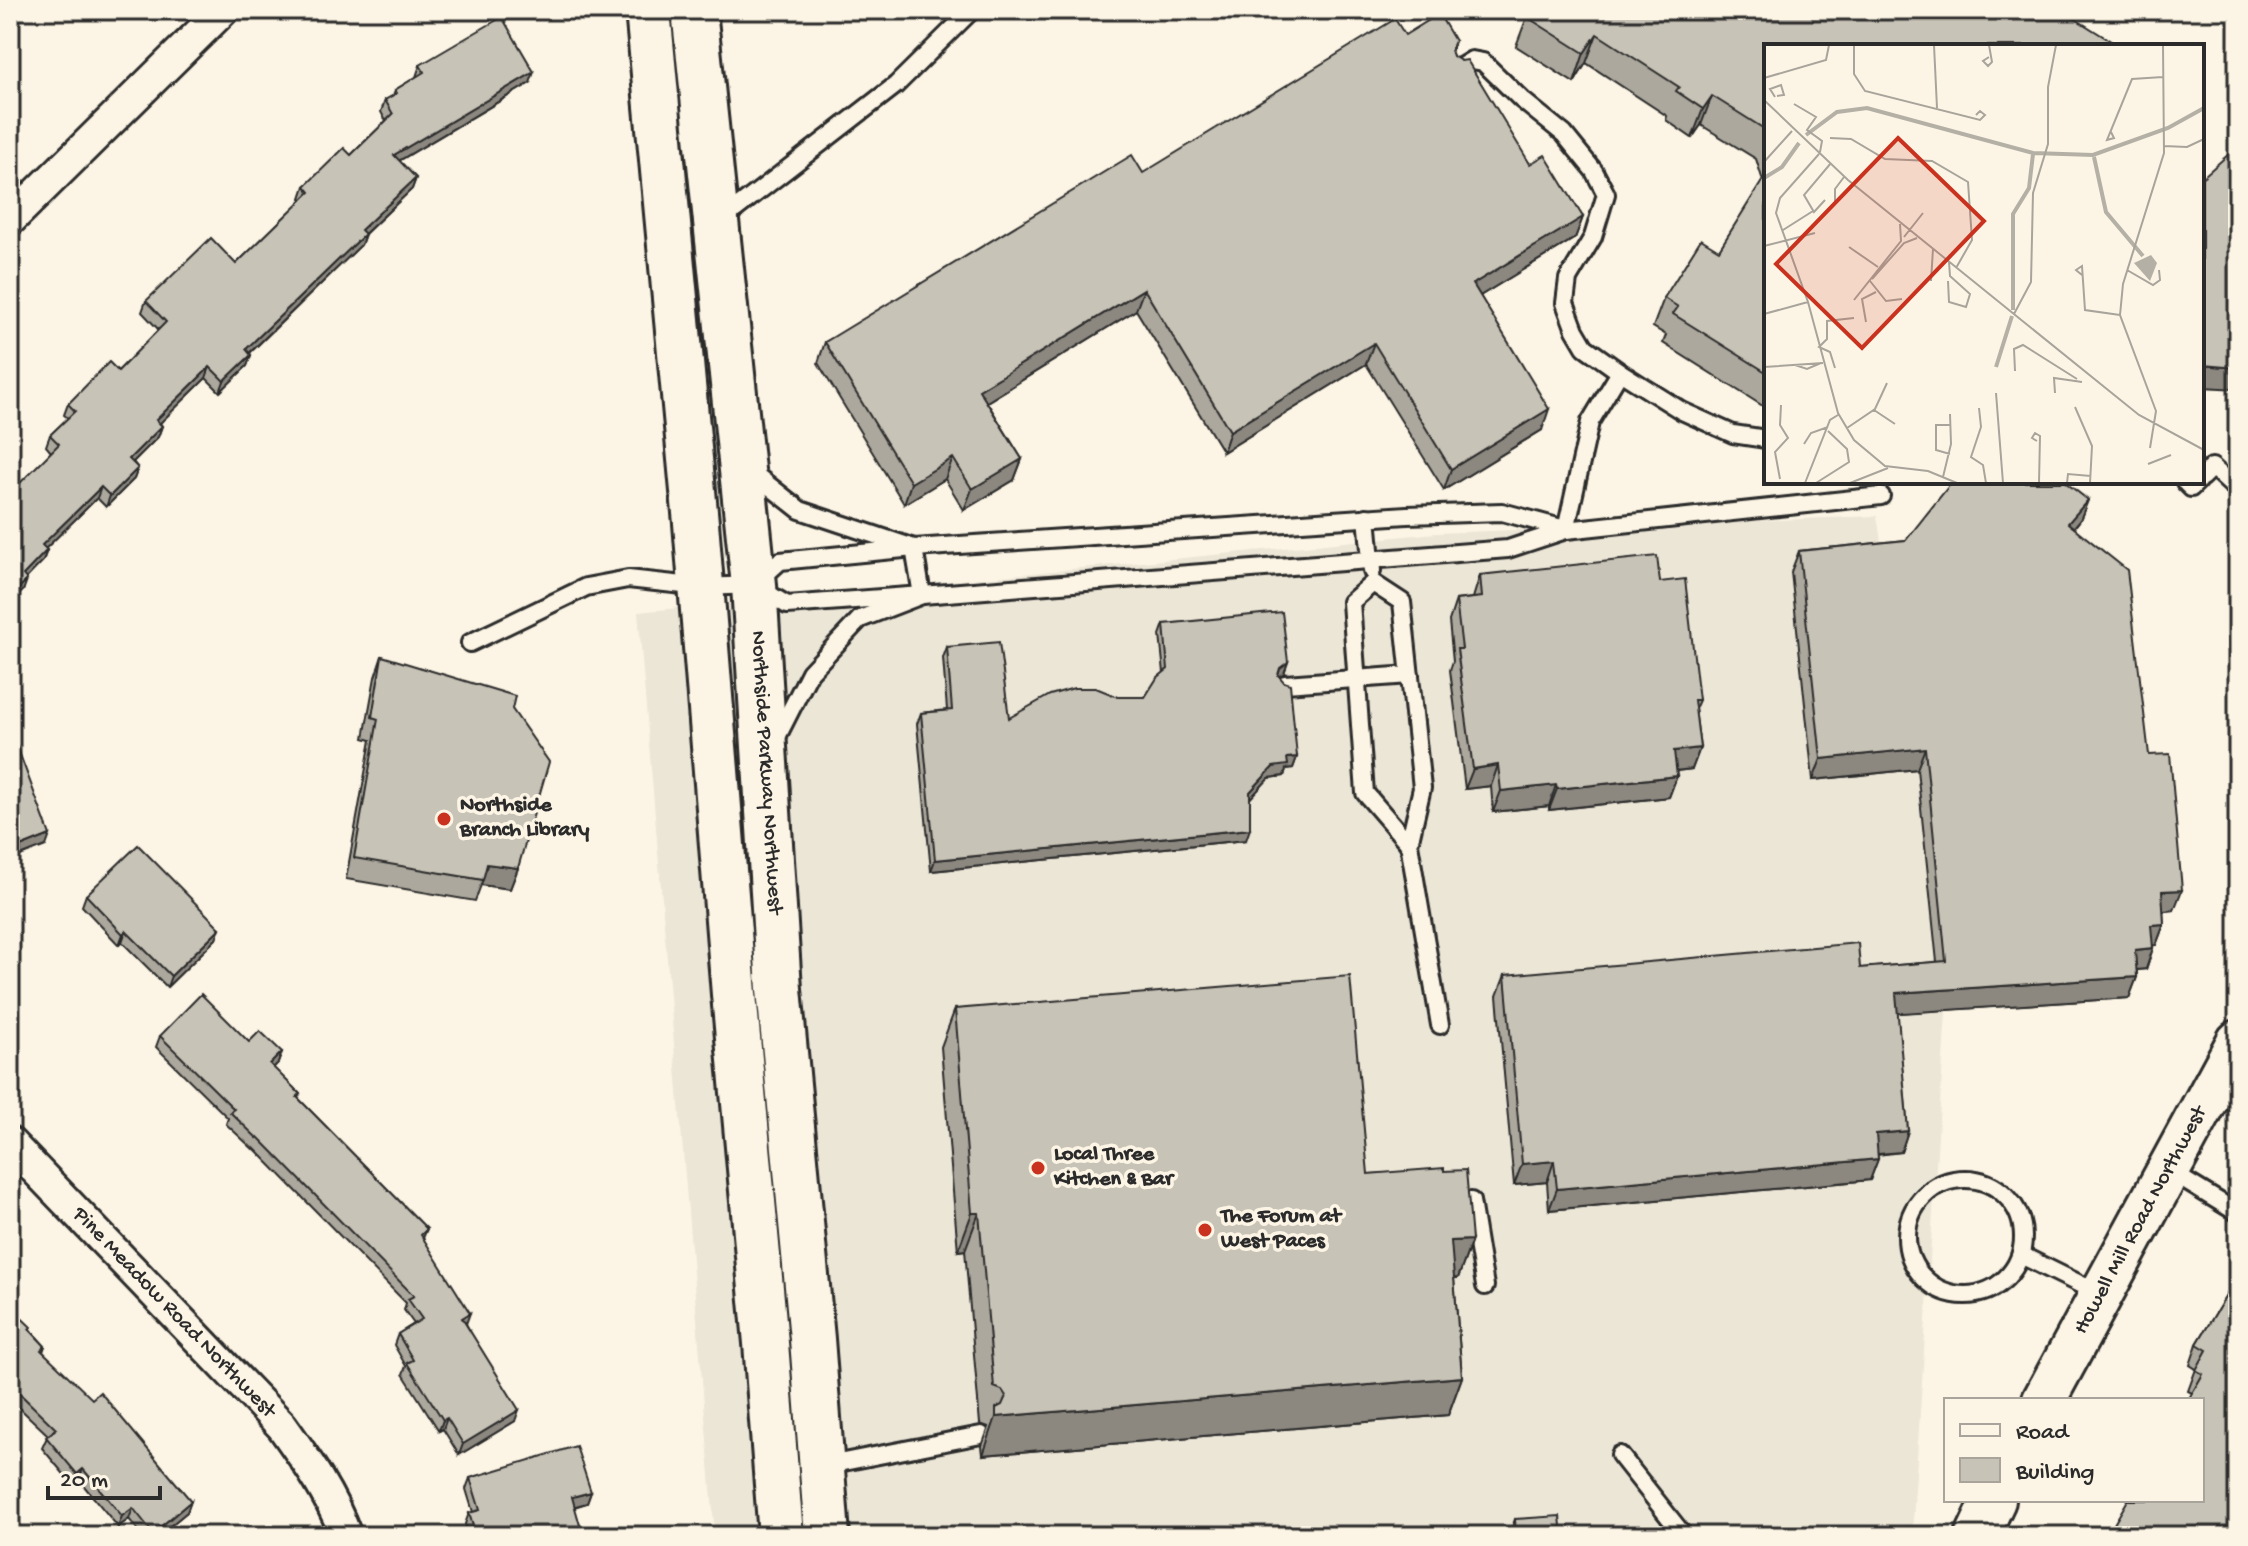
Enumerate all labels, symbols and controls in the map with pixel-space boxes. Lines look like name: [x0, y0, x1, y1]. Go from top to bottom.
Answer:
inset map: [1764, 44, 2204, 484]
street label: Northside Parkway Northwest: [744, 630, 787, 917]
place label: Northside Branch Library: [459, 793, 589, 844]
marker: Northside Branch Library: [435, 810, 453, 828]
street label: Howell Mill Road Northwest: [2069, 1100, 2214, 1339]
place label: Local Three Kitchen & Bar: [1053, 1142, 1175, 1193]
marker: Local Three Kitchen & Bar: [1029, 1159, 1047, 1177]
street label: Pine Meadow Road Northwest: [66, 1202, 282, 1425]
place label: The Forum at West Paces: [1219, 1204, 1343, 1255]
marker: The Forum at West Paces: [1196, 1221, 1214, 1239]
legend: [1944, 1398, 2204, 1502]
text: Road: [2016, 1419, 2070, 1448]
scale bar: [48, 1450, 160, 1500]
text: Building: [2015, 1459, 2094, 1488]
text: 20 m: [60, 1467, 108, 1496]

